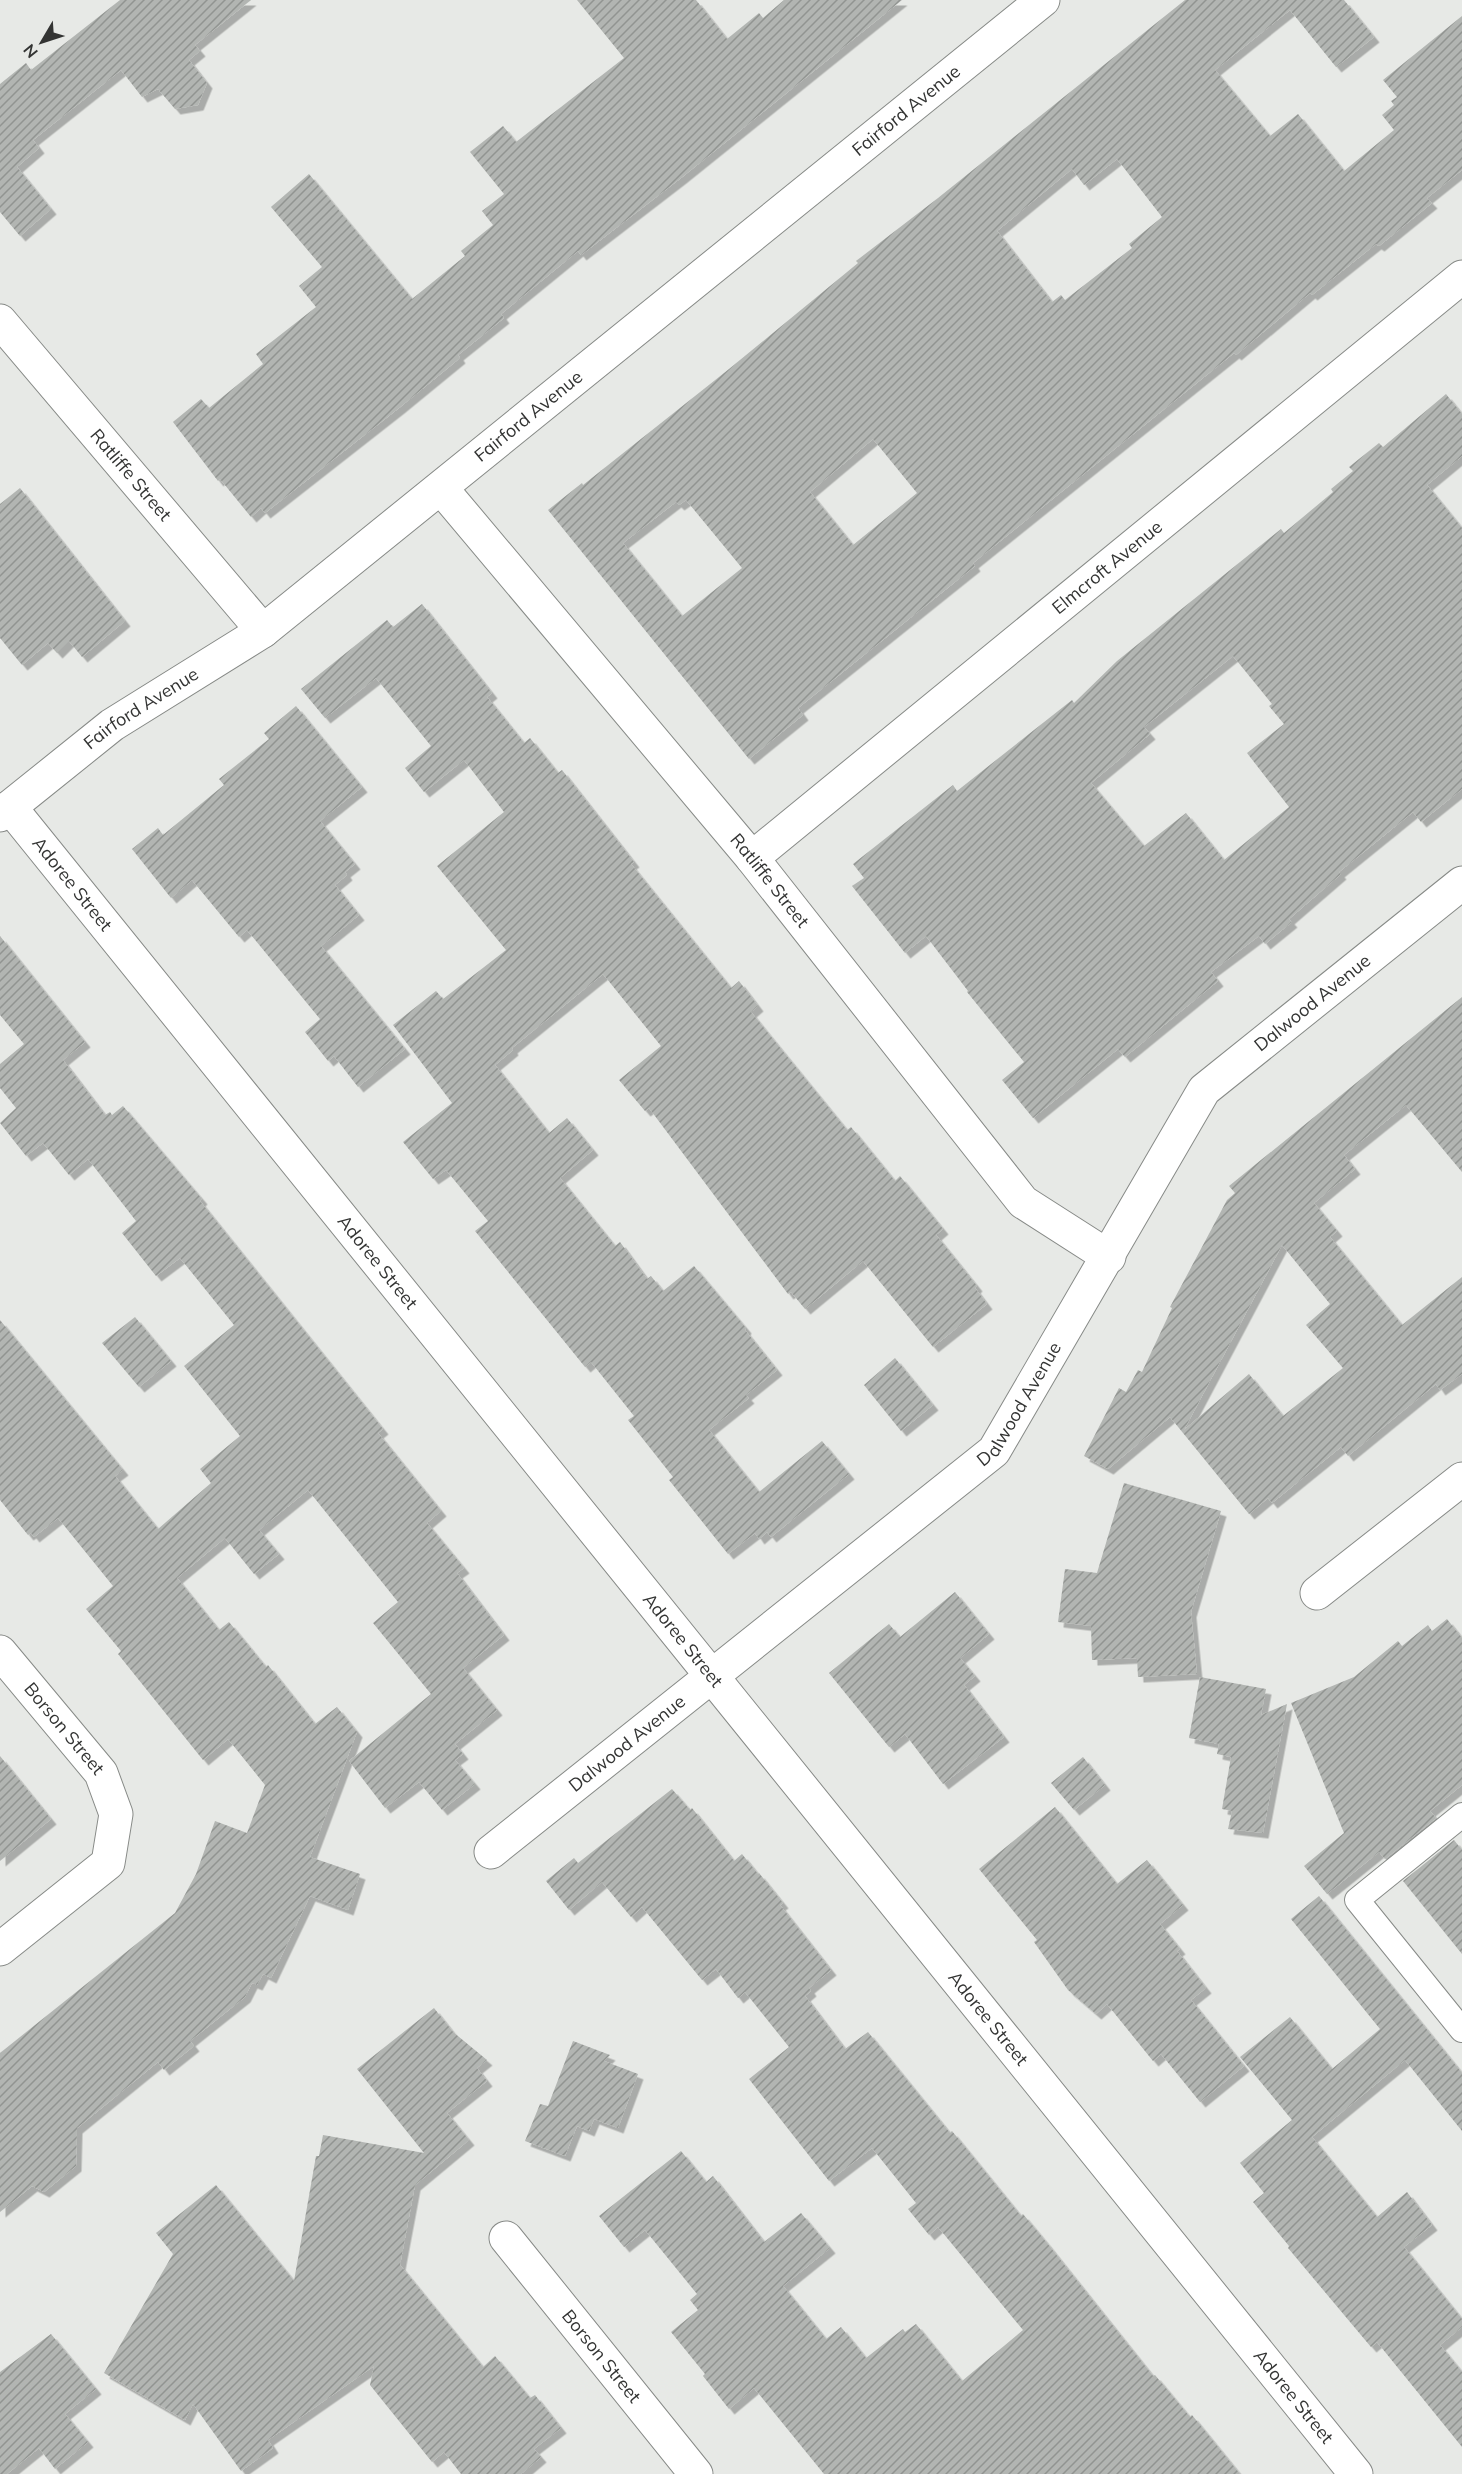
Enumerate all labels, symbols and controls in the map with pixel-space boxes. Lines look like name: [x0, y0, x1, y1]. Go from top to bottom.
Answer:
north arrow: [12, 12, 72, 72]
text: N: [19, 40, 42, 62]
street label: Fairford Avenue: [847, 60, 965, 161]
street label: Fairford Avenue: [469, 365, 587, 467]
street label: Ratliffe Street: [85, 424, 177, 526]
street label: Elmcroft Avenue: [1047, 515, 1167, 619]
street label: Fairford Avenue: [79, 662, 202, 754]
street label: Ratliffe Street: [725, 829, 814, 932]
street label: Adoree Street: [28, 832, 118, 936]
street label: Dalwood Avenue: [1249, 949, 1375, 1056]
street label: Adoree Street: [333, 1210, 423, 1314]
street label: Dalwood Avenue: [972, 1338, 1066, 1471]
street label: Adoree Street: [638, 1588, 728, 1692]
street label: Borson Street: [19, 1678, 110, 1779]
street label: Dalwood Avenue: [564, 1690, 690, 1797]
street label: Adoree Street: [944, 1966, 1034, 2070]
street label: Borson Street: [557, 2305, 646, 2407]
street label: Adoree Street: [1249, 2344, 1339, 2448]

